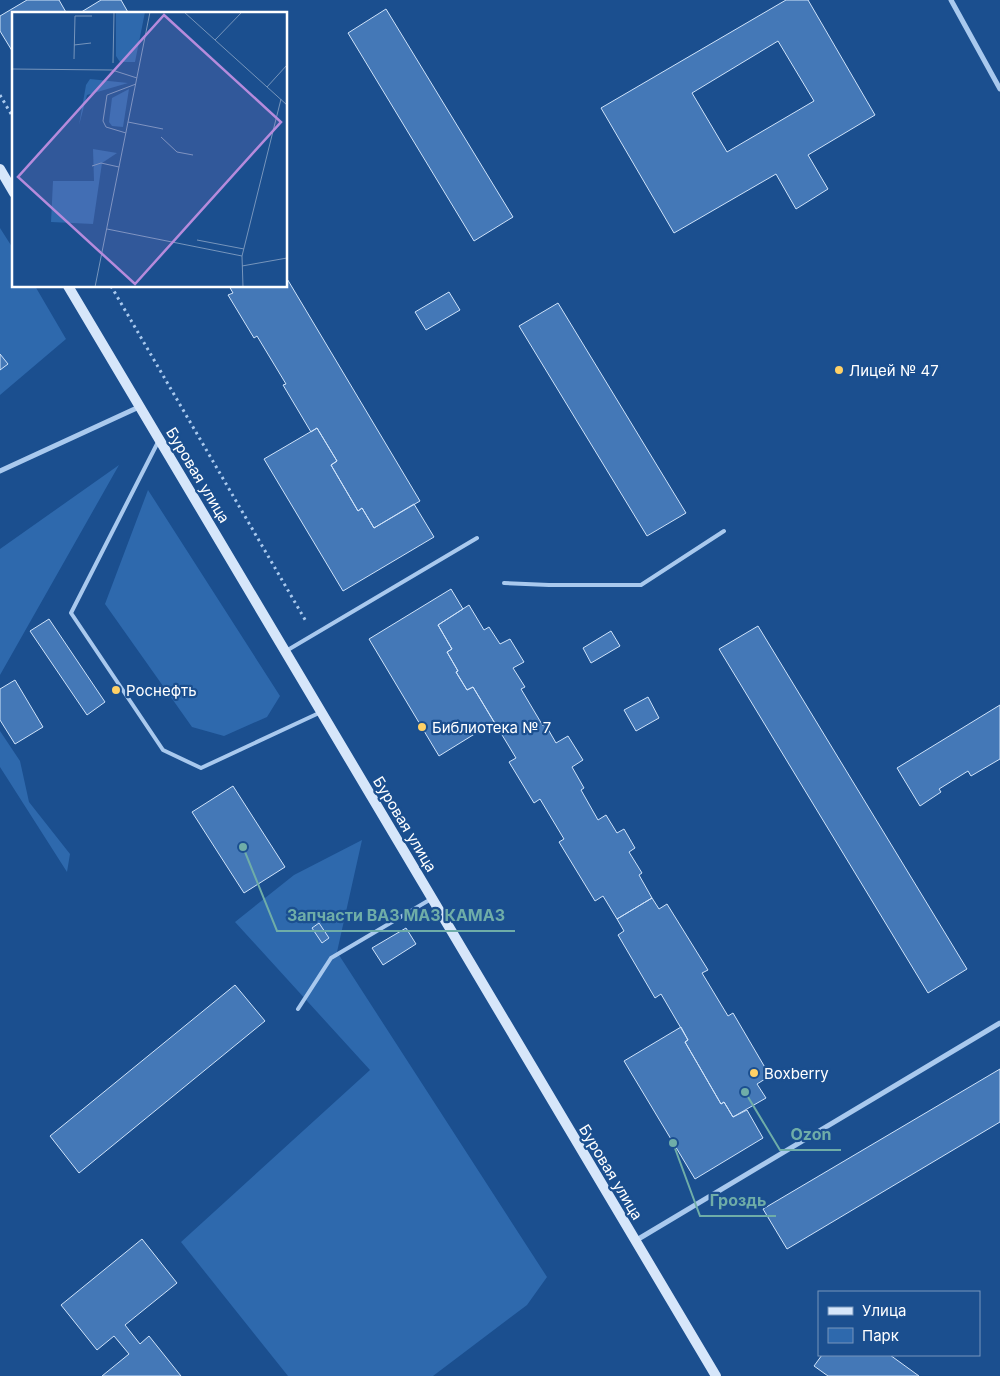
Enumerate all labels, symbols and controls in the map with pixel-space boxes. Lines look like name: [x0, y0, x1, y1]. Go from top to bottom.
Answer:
inset map: [12, 12, 288, 288]
place label: Лицей № 47: [849, 361, 939, 380]
marker: Лицей № 47: [833, 364, 845, 376]
street label: Буровая улица: [162, 424, 234, 526]
place label: Роснефть: [126, 681, 197, 700]
marker: Роснефть: [110, 684, 122, 696]
place label: Библиотека № 7: [432, 718, 551, 737]
marker: Библиотека № 7: [416, 721, 428, 733]
street label: Буровая улица: [369, 773, 441, 875]
callout: Запчасти ВАЗ МАЗ КАМАЗ: [277, 900, 515, 931]
text: Запчасти ВАЗ МАЗ КАМАЗ: [287, 905, 505, 925]
place label: Boxberry: [764, 1064, 829, 1083]
marker: Boxberry: [748, 1067, 760, 1079]
callout: Ozon: [780, 1119, 841, 1150]
street label: Буровая улица: [575, 1121, 647, 1223]
text: Ozon: [791, 1124, 831, 1144]
callout: Гроздь: [700, 1185, 776, 1216]
text: Гроздь: [710, 1190, 766, 1210]
legend: [818, 1291, 980, 1356]
text: Улица: [862, 1301, 906, 1320]
text: Парк: [862, 1326, 899, 1345]

